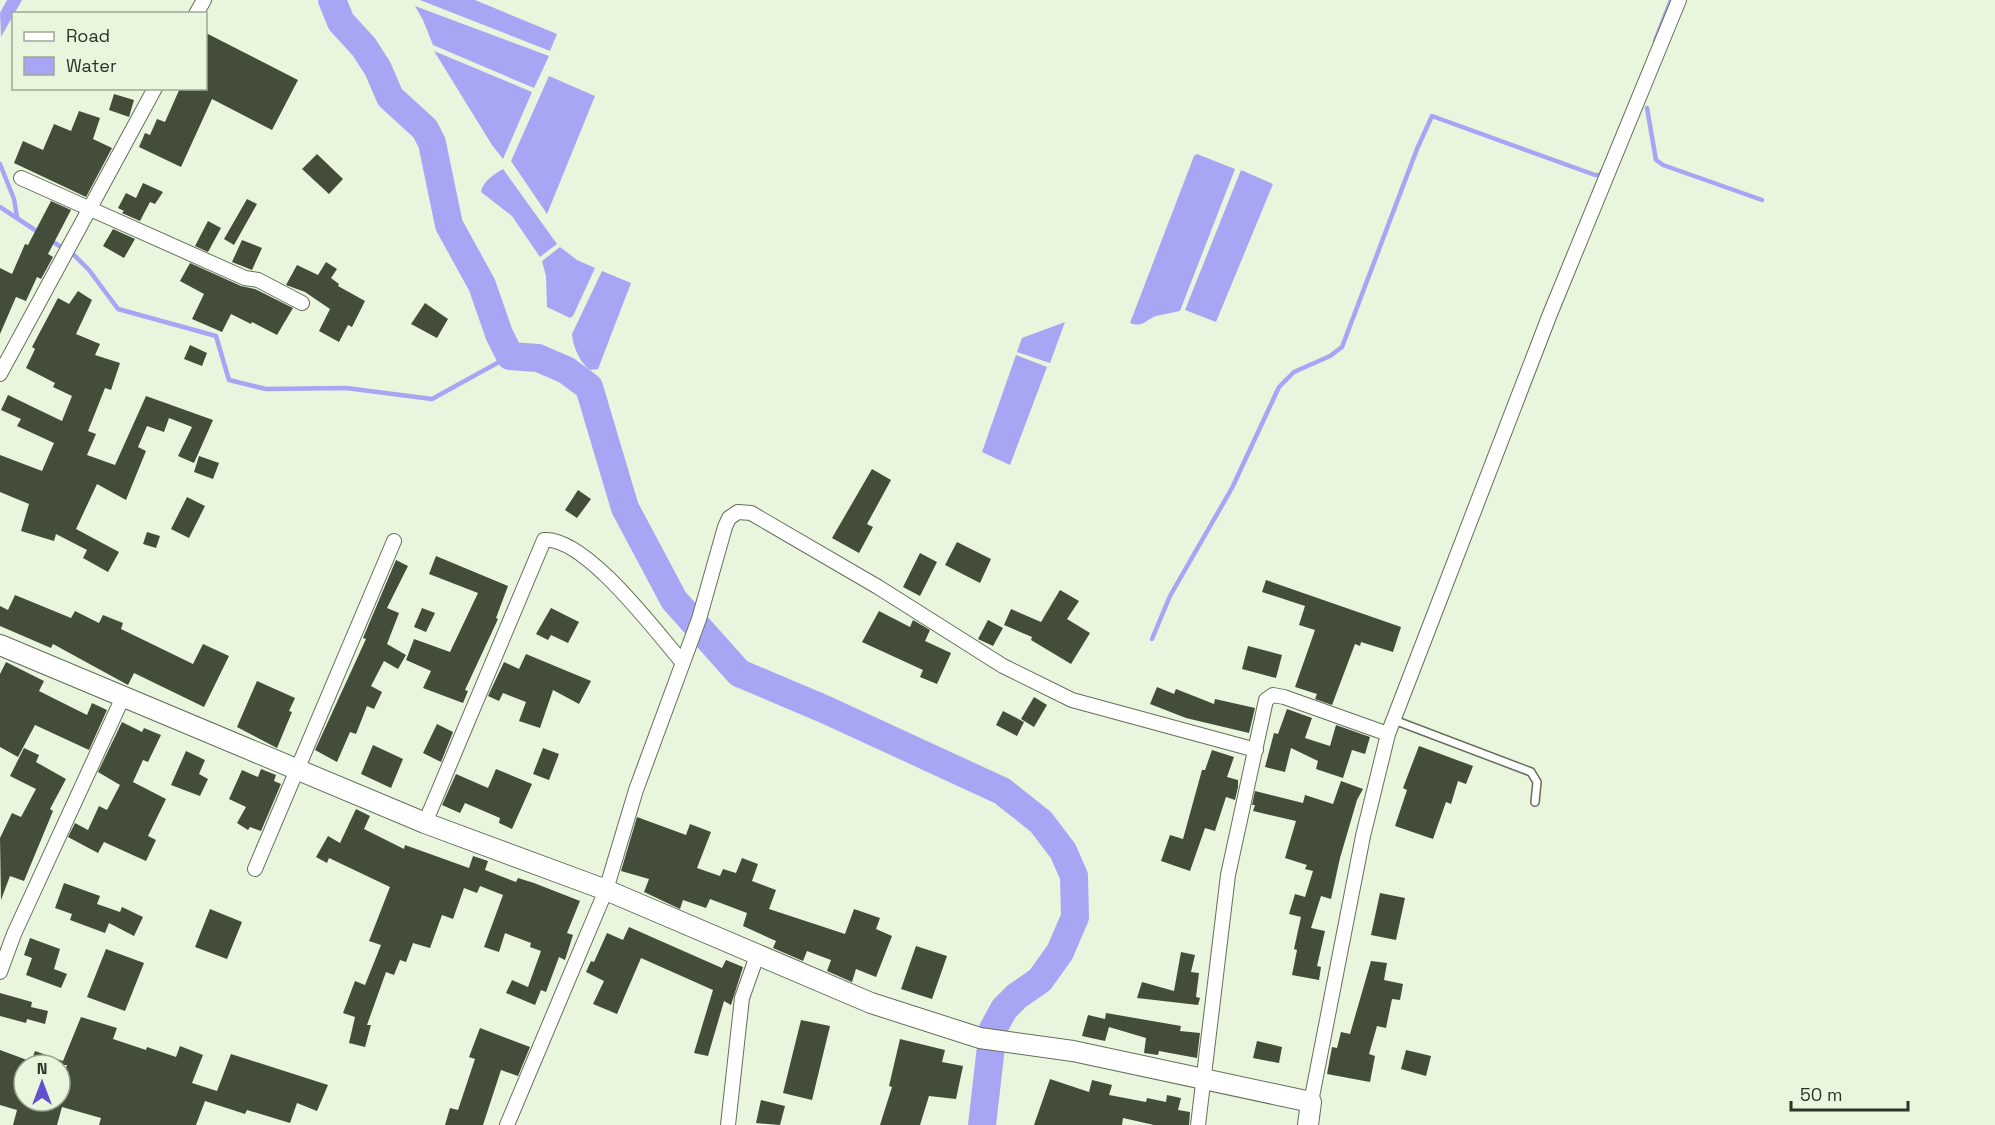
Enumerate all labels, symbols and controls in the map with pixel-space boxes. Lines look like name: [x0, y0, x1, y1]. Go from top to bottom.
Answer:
legend: [12, 12, 207, 90]
text: Road: [66, 24, 110, 47]
text: Water: [66, 54, 117, 77]
north arrow: [12, 1053, 72, 1113]
text: N: [37, 1058, 47, 1079]
scale bar: [1791, 1074, 1908, 1112]
text: 50 m: [1800, 1083, 1842, 1106]

